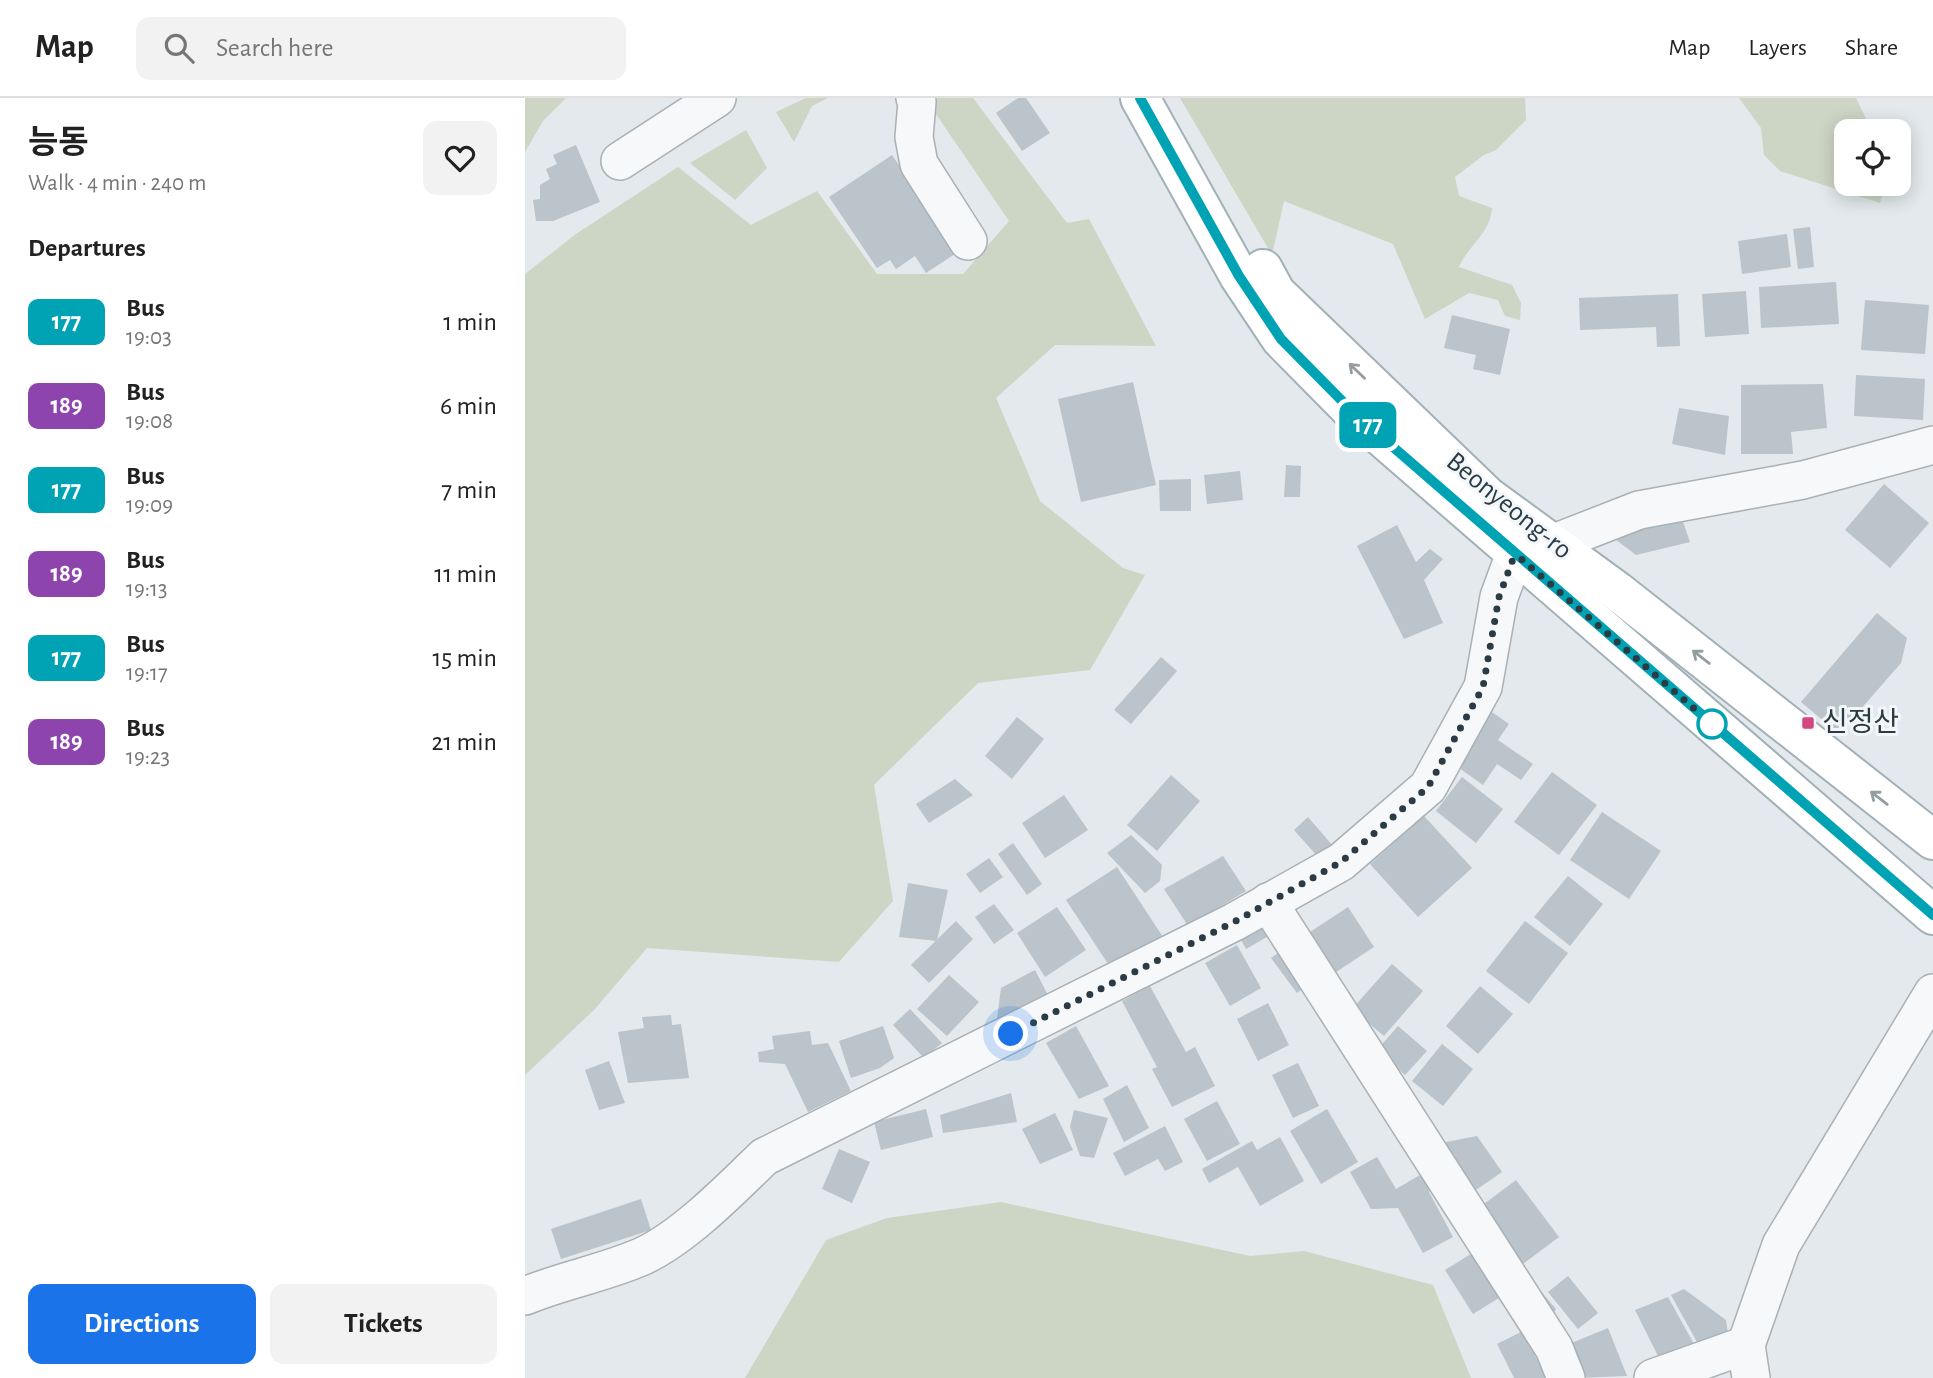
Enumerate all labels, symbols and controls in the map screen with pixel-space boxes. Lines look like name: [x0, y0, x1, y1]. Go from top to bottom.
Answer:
search box: [136, 17, 626, 80]
icon: search: [160, 29, 198, 67]
text: Map: [35, 31, 94, 64]
text: Search here: [216, 35, 334, 61]
text: Map: [1668, 36, 1710, 60]
text: Layers: [1748, 36, 1807, 60]
text: Share: [1845, 36, 1898, 60]
map controls: [1834, 119, 1911, 196]
button: locate: [1834, 119, 1911, 196]
button: heart: [423, 121, 497, 195]
text: 능동: [28, 127, 89, 160]
text: Walk · 4 min · 240 m: [28, 172, 206, 195]
text: Departures: [28, 235, 146, 261]
text: Bus: [126, 295, 165, 321]
text: 1 min: [443, 309, 497, 335]
text: 177: [52, 310, 81, 334]
text: 19:03: [126, 326, 172, 349]
one-way arrow: [1349, 362, 1366, 379]
text: Bus: [126, 379, 165, 405]
text: 6 min: [440, 393, 497, 419]
text: 189: [50, 394, 83, 418]
line badge: 177: [1328, 402, 1408, 448]
text: 19:08: [126, 410, 173, 433]
text: 177: [1353, 413, 1383, 437]
street label: Beonyeong-ro: [1441, 447, 1577, 565]
text: Bus: [126, 463, 165, 489]
text: 7 min: [441, 477, 497, 503]
text: 177: [52, 478, 81, 502]
text: 19:09: [126, 494, 173, 517]
text: Bus: [126, 547, 165, 573]
text: 11 min: [434, 561, 497, 587]
text: 189: [50, 562, 83, 586]
text: 19:13: [126, 578, 167, 601]
text: Bus: [126, 631, 165, 657]
text: 15 min: [432, 645, 497, 671]
text: 177: [52, 646, 81, 670]
one-way arrow: [1692, 649, 1711, 664]
text: 19:17: [126, 662, 168, 685]
place label: 신정산: [1822, 707, 1899, 737]
unlabelled marker: [1697, 709, 1727, 739]
text: Bus: [126, 715, 165, 741]
marker: 신정산: [1800, 715, 1816, 731]
text: 21 min: [431, 729, 497, 755]
text: 189: [50, 730, 83, 754]
text: 19:23: [126, 746, 170, 769]
one-way arrow: [1871, 790, 1889, 805]
your location: [993, 1016, 1028, 1051]
button: Directions: [28, 1284, 256, 1364]
button: Tickets: [270, 1284, 497, 1364]

